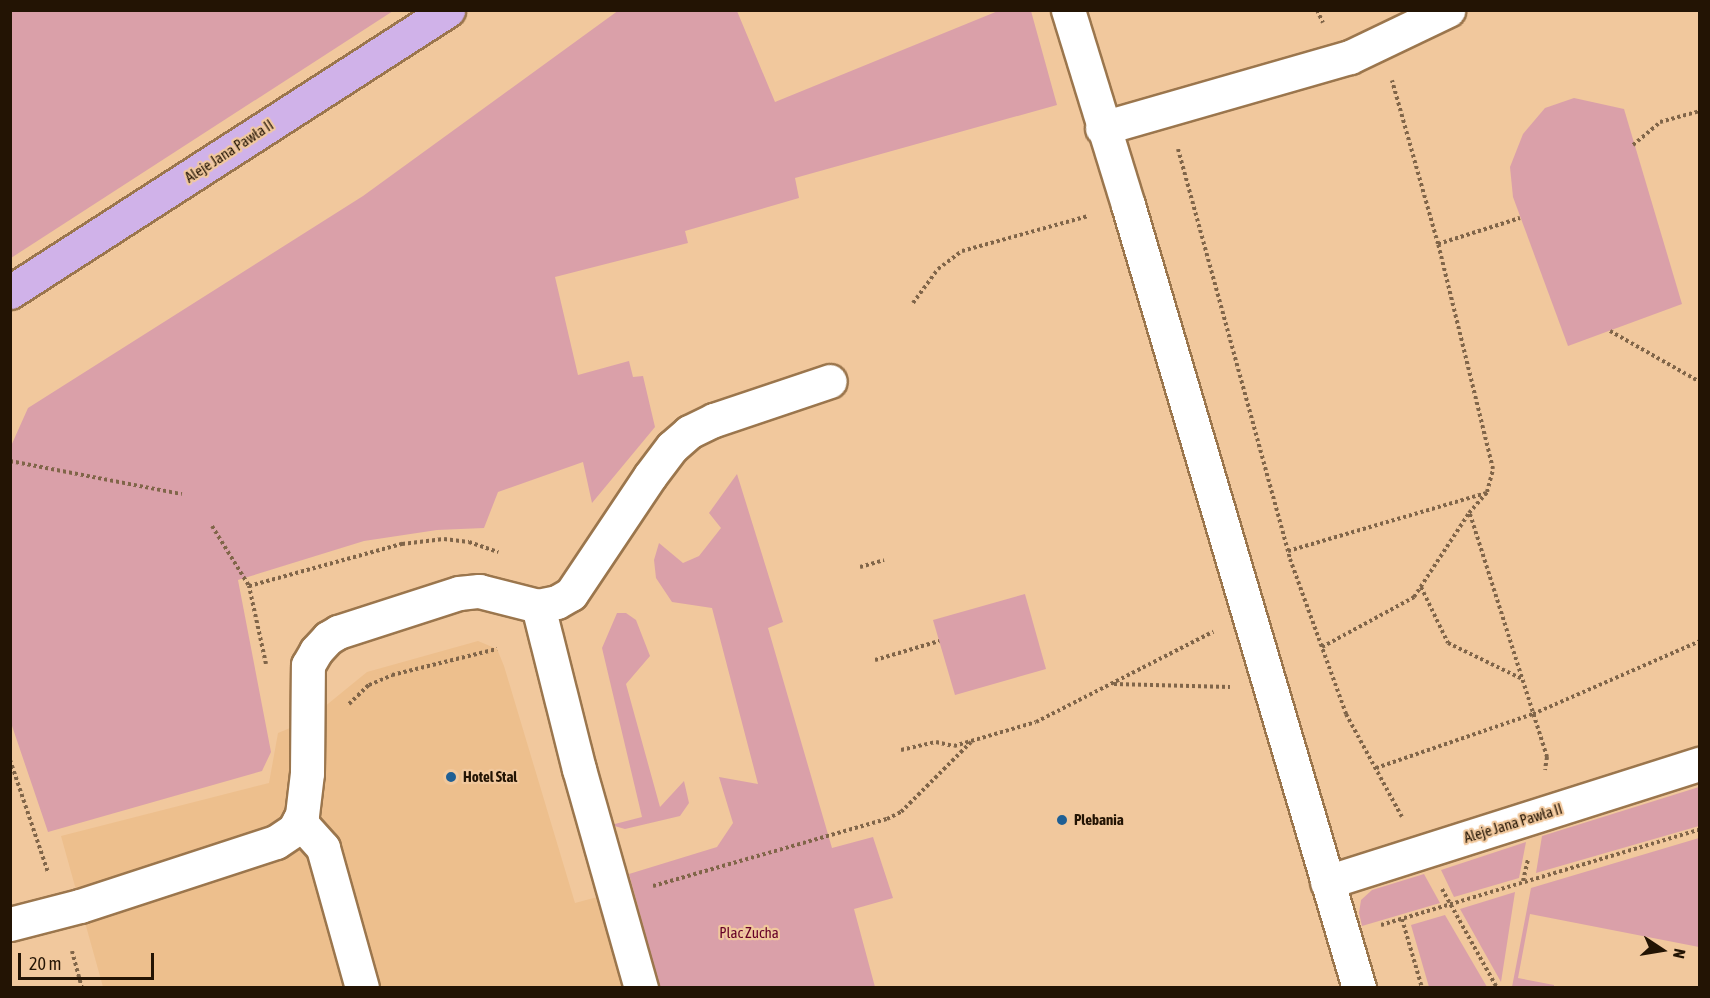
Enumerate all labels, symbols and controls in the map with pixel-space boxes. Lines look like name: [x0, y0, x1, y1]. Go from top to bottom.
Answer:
street label: Aleje Jana Pawła II: [181, 116, 277, 186]
place label: Hotel Stal: [463, 768, 517, 786]
marker: Hotel Stal: [444, 770, 458, 784]
street label: Aleje Jana Pawła II: [1462, 799, 1564, 847]
place label: Plebania: [1074, 811, 1124, 829]
marker: Plebania: [1055, 813, 1069, 827]
north arrow: [1632, 920, 1692, 980]
park label: Plac Zucha: [719, 924, 779, 942]
scale bar: [21, 941, 158, 979]
text: N: [1670, 947, 1689, 960]
text: 20 m: [29, 953, 61, 974]

